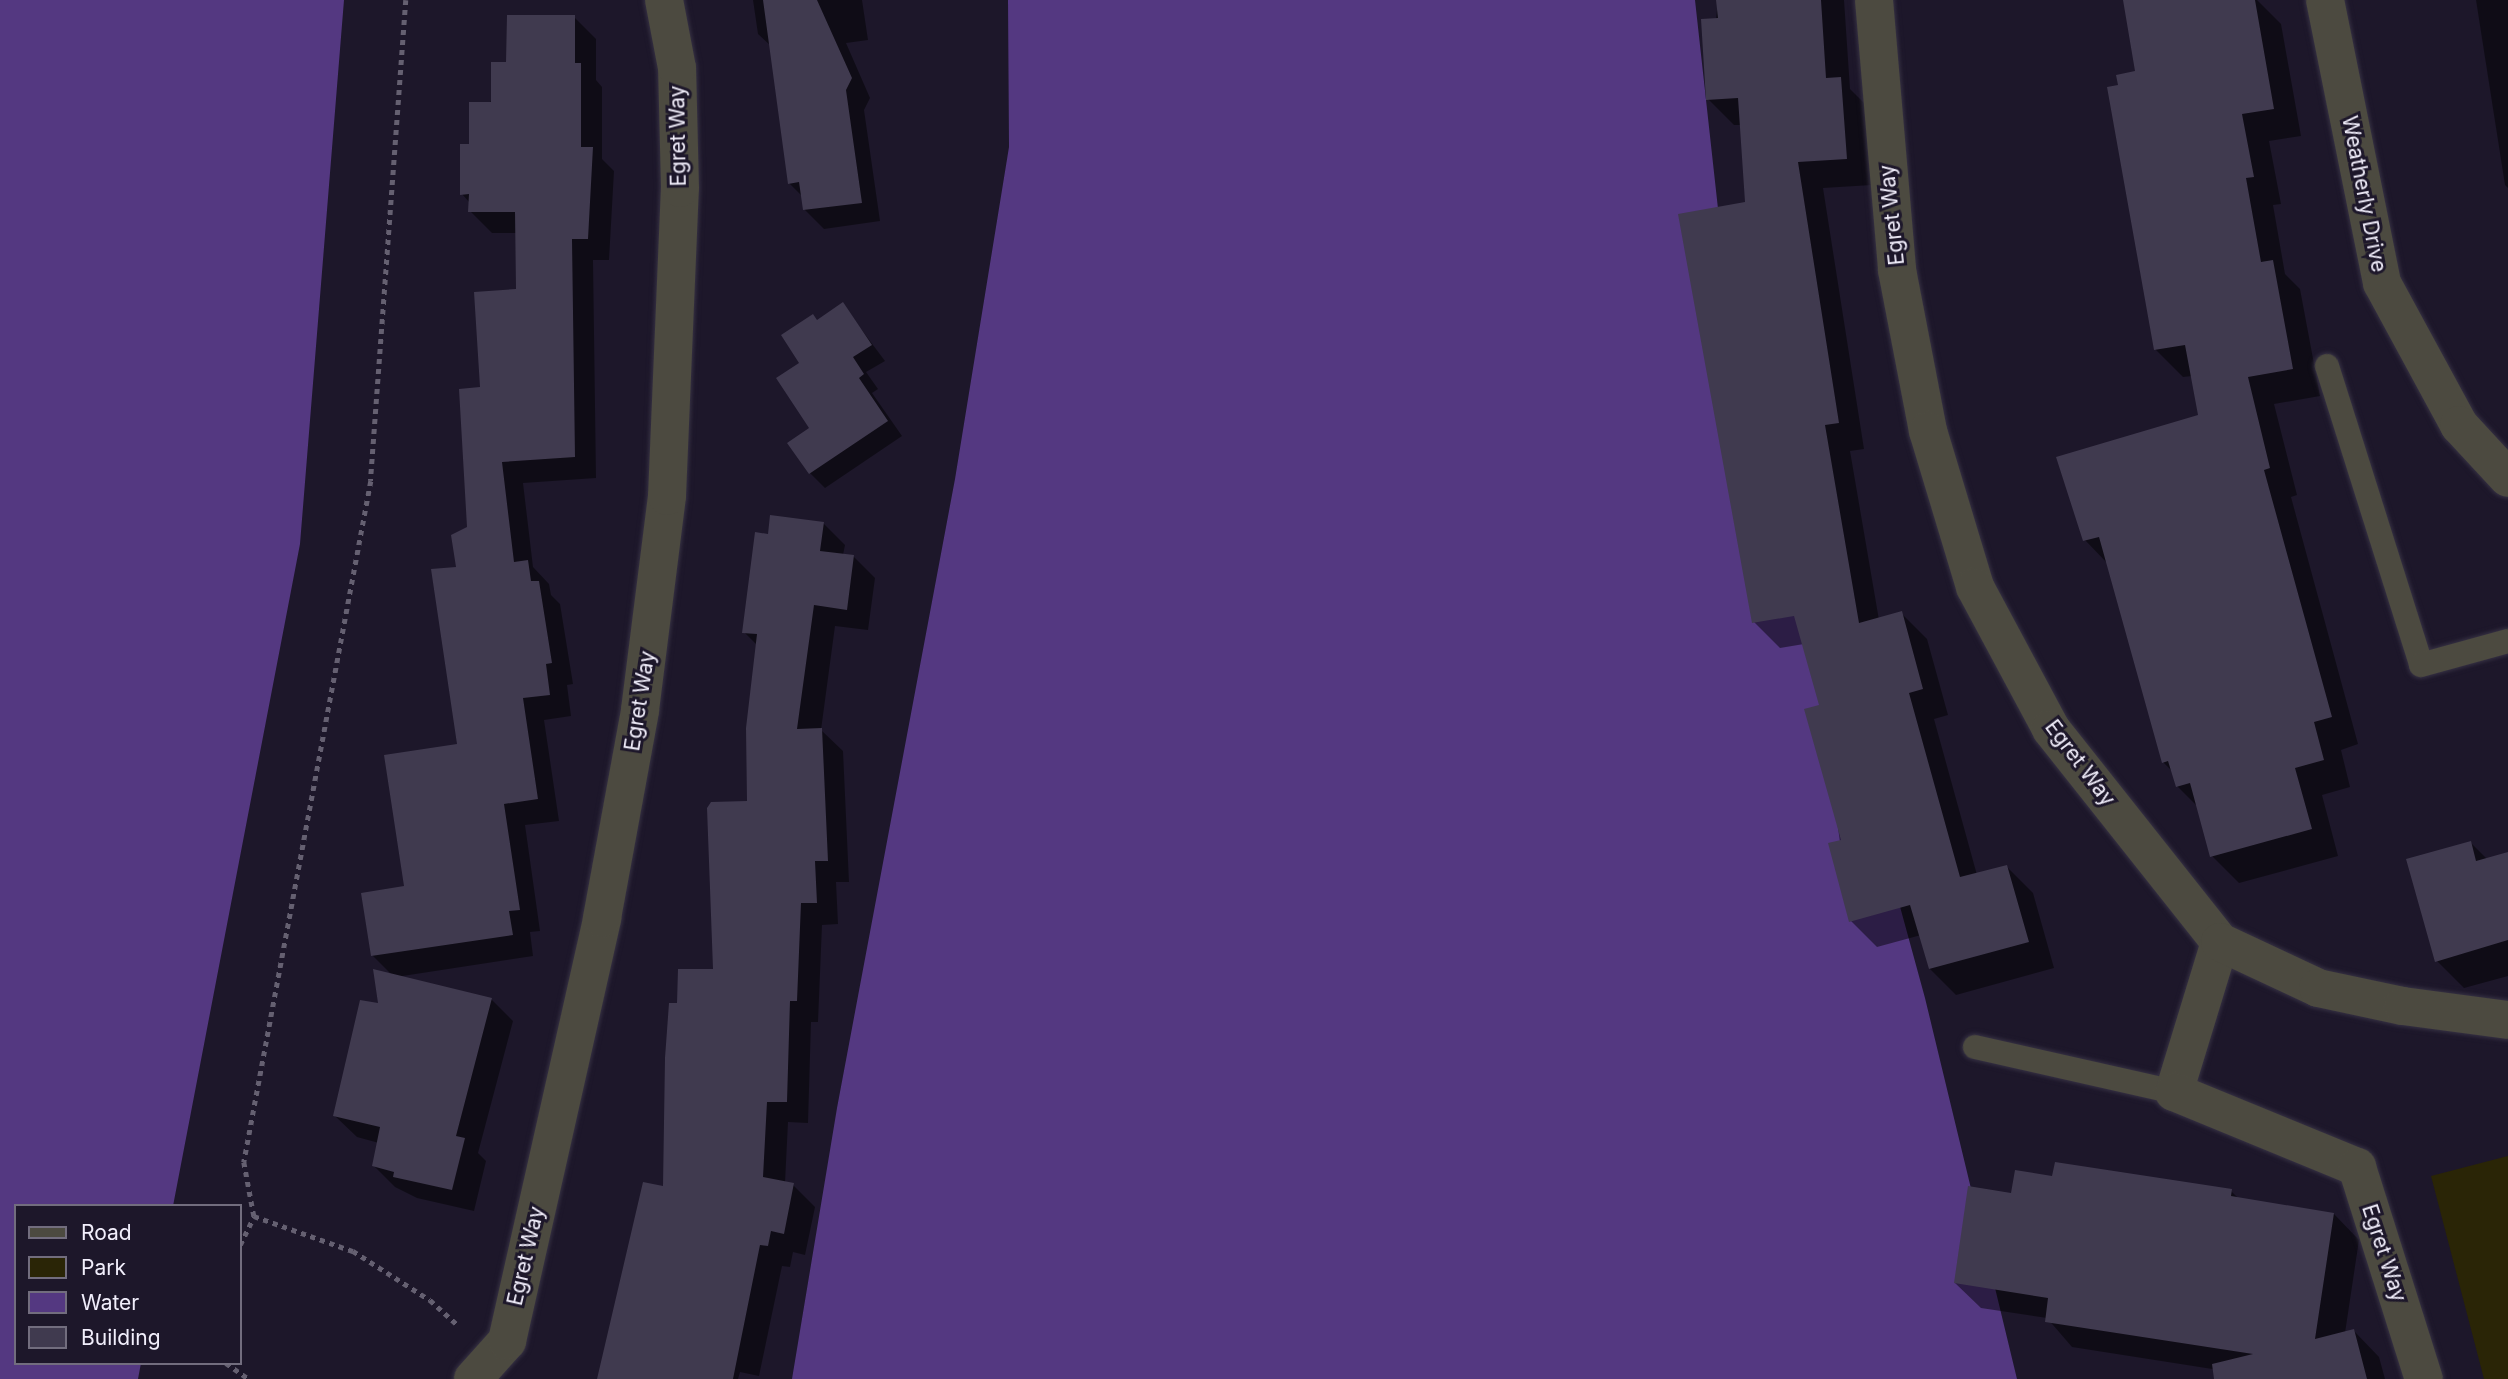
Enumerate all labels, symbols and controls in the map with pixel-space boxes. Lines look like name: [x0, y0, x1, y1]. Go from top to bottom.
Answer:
street label: Egret Way: [665, 85, 691, 187]
street label: Weatherly Drive: [2336, 114, 2392, 274]
street label: Egret Way: [1874, 163, 1910, 267]
street label: Egret Way: [620, 649, 660, 753]
street label: Egret Way: [2040, 715, 2120, 811]
street label: Egret Way: [2356, 1201, 2412, 1305]
legend: [14, 1204, 242, 1365]
street label: Egret Way: [502, 1204, 550, 1308]
text: Road: [81, 1220, 132, 1245]
text: Park: [81, 1255, 126, 1280]
text: Water: [81, 1290, 139, 1315]
text: Building: [81, 1325, 161, 1350]

